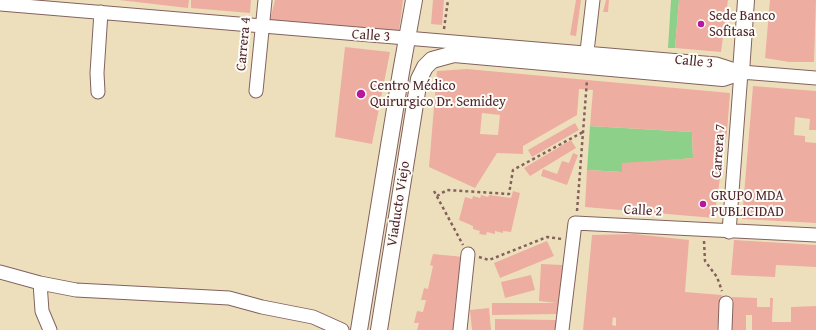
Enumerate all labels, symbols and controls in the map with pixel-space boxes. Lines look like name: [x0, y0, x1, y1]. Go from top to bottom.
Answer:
place label: Sede Banco Sofitasa: [709, 8, 775, 40]
street label: Carrera 4: [233, 16, 255, 72]
marker: Sede Banco Sofitasa: [696, 19, 706, 29]
street label: Calle 3: [351, 26, 391, 46]
street label: Calle 3: [674, 52, 714, 72]
place label: Centro Médico Quirurgico Dr. Semidey: [370, 78, 506, 110]
marker: Centro Médico Quirurgico Dr. Semidey: [355, 88, 367, 100]
street label: Carrera 7: [709, 123, 729, 179]
street label: Viaducto Viejo: [384, 160, 414, 248]
place label: GRUPO MDA PUBLICIDAD: [711, 188, 784, 220]
marker: GRUPO MDA PUBLICIDAD: [698, 199, 708, 209]
street label: Calle 2: [623, 202, 663, 220]

